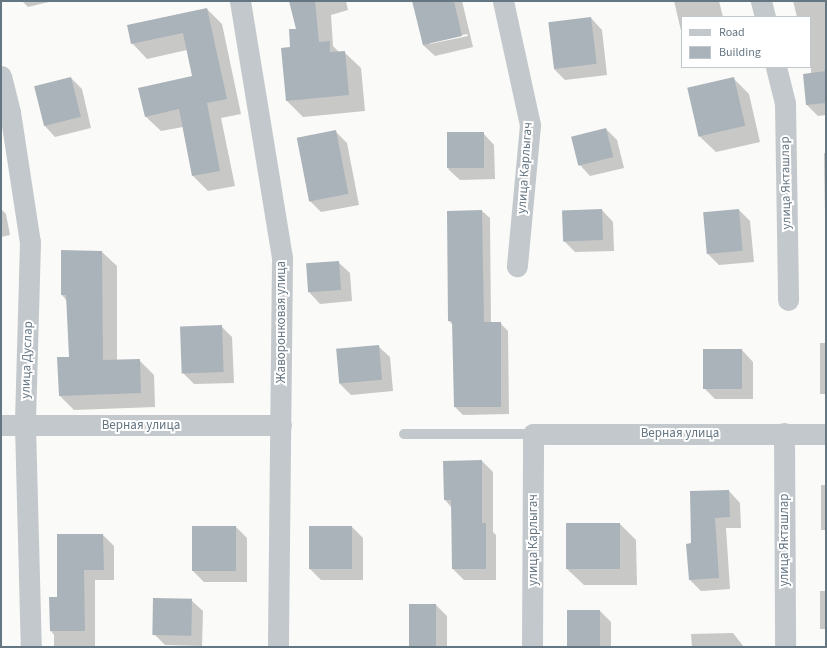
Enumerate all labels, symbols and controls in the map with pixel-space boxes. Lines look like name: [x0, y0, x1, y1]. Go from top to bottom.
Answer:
legend: [681, 16, 811, 68]
text: Road: [719, 24, 745, 41]
text: Building: [719, 44, 761, 61]
street label: улица Карлыгач: [514, 122, 536, 214]
street label: улица Якташлар: [777, 136, 795, 230]
street label: Жаворонковая улица: [273, 261, 289, 383]
street label: улица Дуслар: [18, 321, 36, 399]
street label: Верная улица: [102, 417, 180, 433]
street label: Верная улица: [641, 425, 719, 441]
street label: улица Якташлар: [776, 493, 792, 587]
street label: улица Карлыгач: [525, 494, 541, 586]

